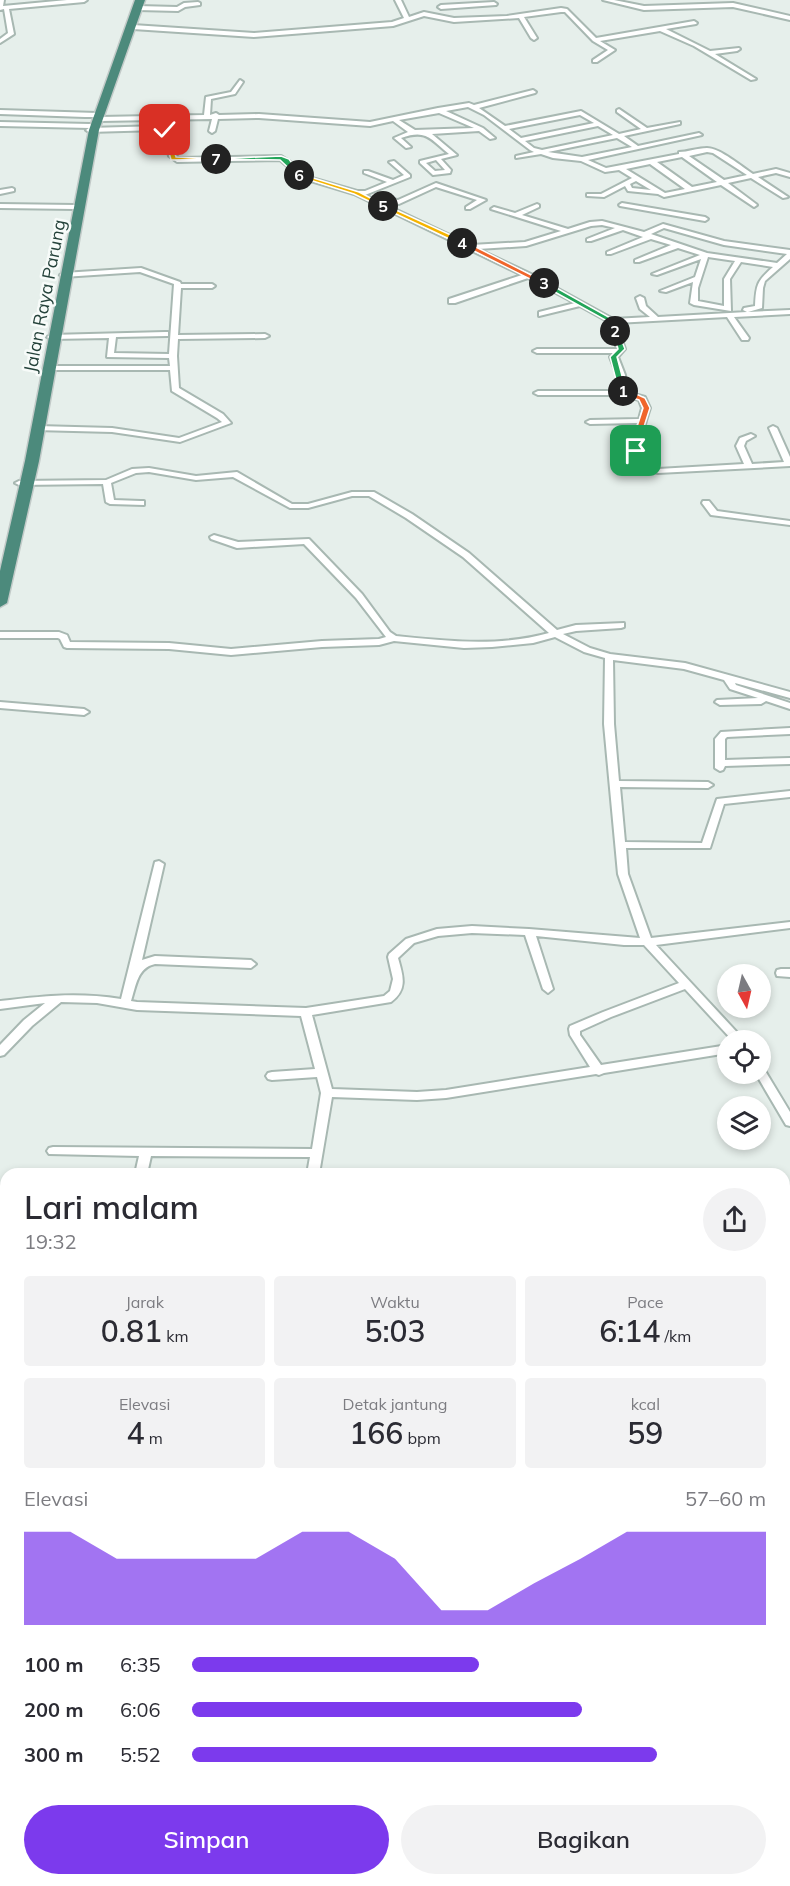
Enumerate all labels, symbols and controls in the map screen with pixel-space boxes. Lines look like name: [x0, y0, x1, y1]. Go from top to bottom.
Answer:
pin: [139, 104, 190, 155]
icon: check: [148, 113, 181, 146]
pin: 7: [201, 144, 231, 174]
text: 7: [211, 149, 221, 169]
pin: 6: [284, 160, 314, 190]
text: 6: [294, 165, 304, 185]
pin: 5: [368, 191, 398, 221]
text: 5: [378, 196, 388, 216]
street label: Jalan Raya Parung: [18, 217, 71, 374]
pin: 4: [447, 228, 477, 258]
text: 4: [457, 233, 467, 253]
pin: 3: [529, 268, 559, 298]
text: 3: [539, 273, 549, 293]
pin: 2: [600, 316, 630, 346]
text: 2: [610, 321, 620, 341]
pin: 1: [608, 376, 638, 406]
text: 1: [618, 381, 628, 401]
pin: [610, 425, 661, 476]
icon: arrive: [619, 434, 652, 467]
north arrow: [717, 964, 771, 1018]
map controls: [717, 964, 771, 1150]
button: locate: [717, 1030, 771, 1084]
button: layers: [717, 1096, 771, 1150]
text: Lari malam: [24, 1186, 199, 1227]
button: share: [703, 1188, 766, 1251]
text: 19:32: [24, 1229, 77, 1254]
text: Jarak: [125, 1292, 164, 1312]
text: Waktu: [370, 1292, 420, 1312]
text: Pace: [627, 1292, 663, 1312]
text: 0.81: [101, 1312, 162, 1350]
text: 5:03: [364, 1312, 426, 1350]
text: 6:14: [599, 1312, 660, 1350]
text: km: [162, 1326, 188, 1346]
text: /km: [660, 1326, 691, 1346]
text: Elevasi: [119, 1394, 170, 1414]
text: Detak jantung: [343, 1394, 447, 1414]
text: kcal: [631, 1394, 660, 1414]
text: 4: [127, 1414, 145, 1452]
text: 166: [349, 1414, 403, 1452]
text: 59: [627, 1414, 663, 1452]
text: m: [145, 1428, 163, 1448]
text: bpm: [403, 1428, 441, 1448]
text: Elevasi: [24, 1486, 88, 1511]
text: 57–60 m: [685, 1486, 766, 1511]
text: 100 m: [24, 1652, 83, 1677]
text: 6:35: [120, 1652, 161, 1677]
text: 200 m: [24, 1697, 83, 1722]
text: 6:06: [120, 1697, 161, 1722]
text: 300 m: [24, 1742, 83, 1767]
text: 5:52: [120, 1742, 161, 1767]
button: Simpan: [24, 1805, 389, 1874]
button: Bagikan: [401, 1805, 766, 1874]

